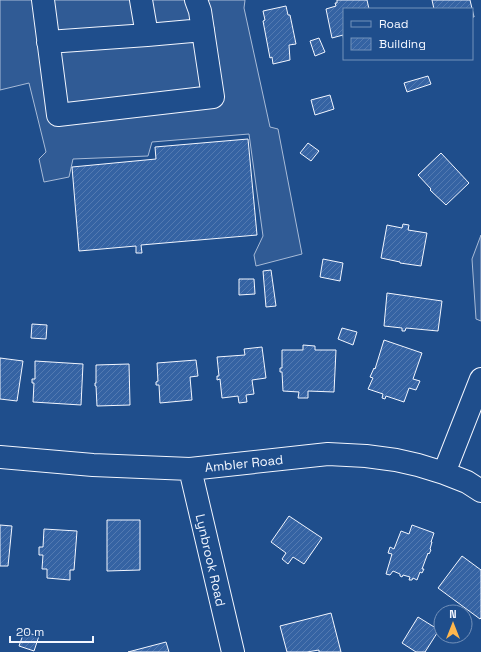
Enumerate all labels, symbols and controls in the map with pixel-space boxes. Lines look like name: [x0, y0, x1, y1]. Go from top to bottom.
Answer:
legend: [343, 8, 473, 60]
text: Road: [379, 16, 408, 32]
text: Building: [379, 36, 426, 52]
street label: Ambler Road: [204, 451, 284, 476]
street label: Lynbrook Road: [192, 512, 229, 608]
north arrow: [433, 604, 473, 644]
text: N: [449, 607, 457, 621]
scale bar: [10, 618, 93, 644]
text: 20 m: [16, 624, 44, 640]

